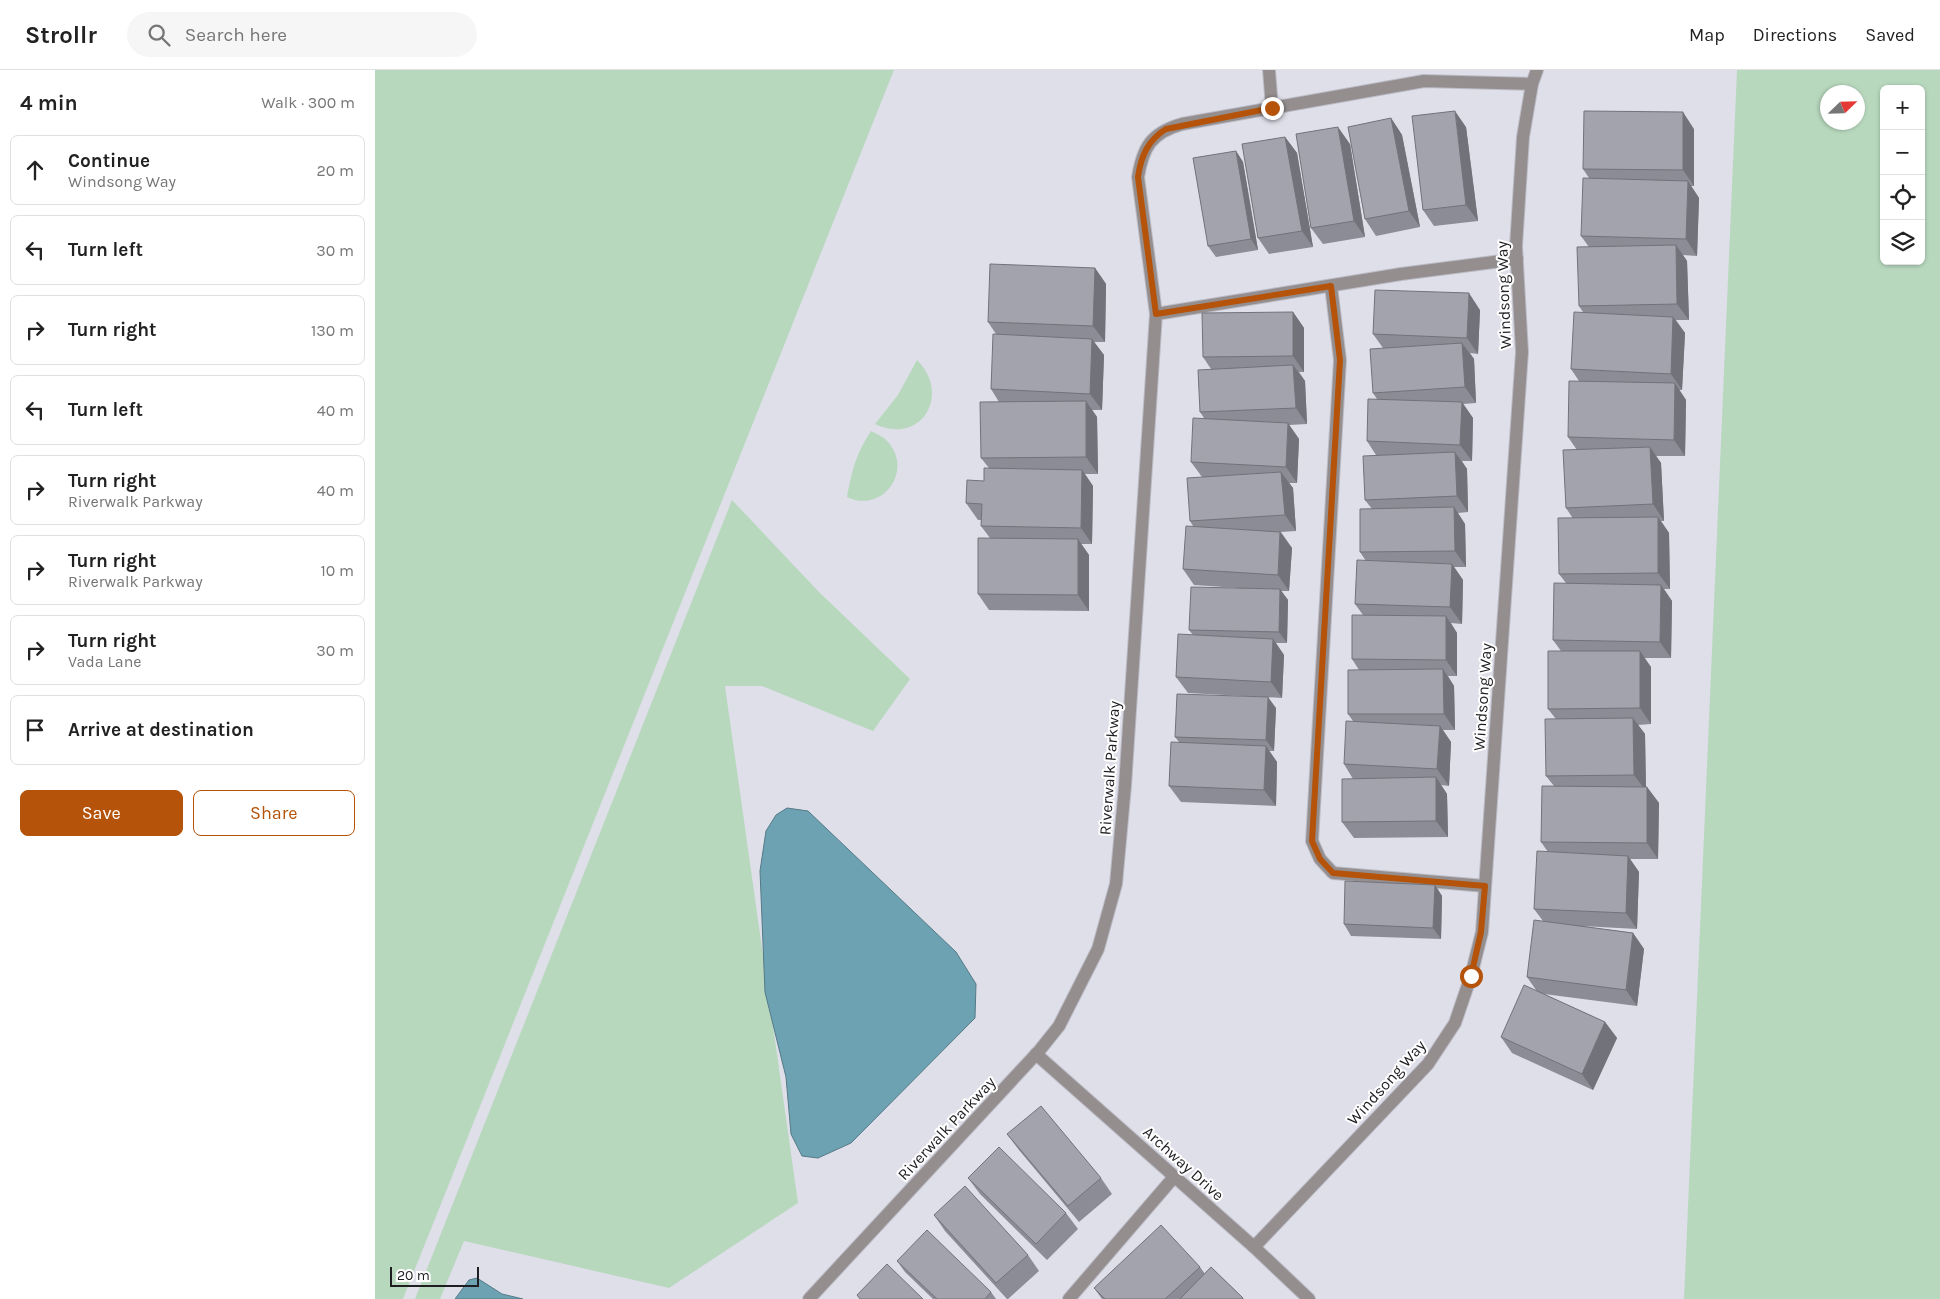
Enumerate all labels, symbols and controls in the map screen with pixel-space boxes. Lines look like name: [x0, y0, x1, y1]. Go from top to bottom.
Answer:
search box: [127, 12, 477, 57]
text: Strollr: [25, 21, 97, 49]
icon: search: [145, 21, 173, 49]
text: Search here: [185, 24, 287, 46]
text: Map: [1689, 24, 1725, 46]
text: Directions: [1753, 24, 1837, 46]
text: Saved: [1865, 24, 1915, 46]
north arrow: [1820, 85, 1865, 130]
map controls: [1880, 85, 1925, 265]
button: +: [1880, 85, 1925, 130]
text: 4 min: [20, 91, 78, 115]
text: Walk · 300 m: [261, 93, 355, 112]
route end: [1261, 97, 1284, 120]
button: −: [1880, 130, 1925, 175]
text: Continue: [68, 150, 150, 172]
icon: ahead: [21, 156, 49, 184]
text: 20 m: [316, 161, 354, 180]
text: Windsong Way: [68, 172, 176, 191]
button: locate: [1880, 175, 1925, 220]
button: layers: [1880, 220, 1925, 265]
icon: left: [21, 236, 49, 264]
text: Turn left: [68, 239, 143, 261]
street label: Windsong Way: [1492, 240, 1515, 349]
text: 30 m: [316, 241, 354, 260]
icon: right: [21, 316, 49, 344]
text: Turn right: [68, 319, 157, 341]
text: 130 m: [311, 321, 354, 340]
icon: left: [21, 396, 49, 424]
text: Turn left: [68, 399, 143, 421]
text: 40 m: [317, 401, 354, 420]
text: Turn right: [68, 470, 157, 492]
icon: right: [21, 476, 49, 504]
text: 40 m: [317, 481, 354, 500]
text: Riverwalk Parkway: [68, 492, 203, 511]
text: Turn right: [68, 550, 157, 572]
icon: right: [21, 556, 49, 584]
text: 10 m: [320, 561, 354, 580]
text: Riverwalk Parkway: [68, 572, 203, 591]
text: Turn right: [68, 630, 157, 652]
icon: right: [21, 636, 49, 664]
text: 30 m: [316, 641, 354, 660]
street label: Windsong Way: [1469, 642, 1496, 752]
text: Vada Lane: [68, 652, 142, 671]
street label: Riverwalk Parkway: [1095, 700, 1124, 836]
icon: arrive: [21, 716, 49, 744]
text: Arrive at destination: [68, 719, 254, 741]
button: Save: [20, 790, 183, 836]
button: Share: [193, 790, 355, 836]
route start: [1460, 965, 1483, 988]
street label: Windsong Way: [1343, 1035, 1430, 1129]
street label: Riverwalk Parkway: [894, 1072, 1000, 1184]
street label: Archway Drive: [1139, 1122, 1228, 1205]
scale bar: [390, 1264, 479, 1287]
text: 20 m: [397, 1267, 430, 1284]

